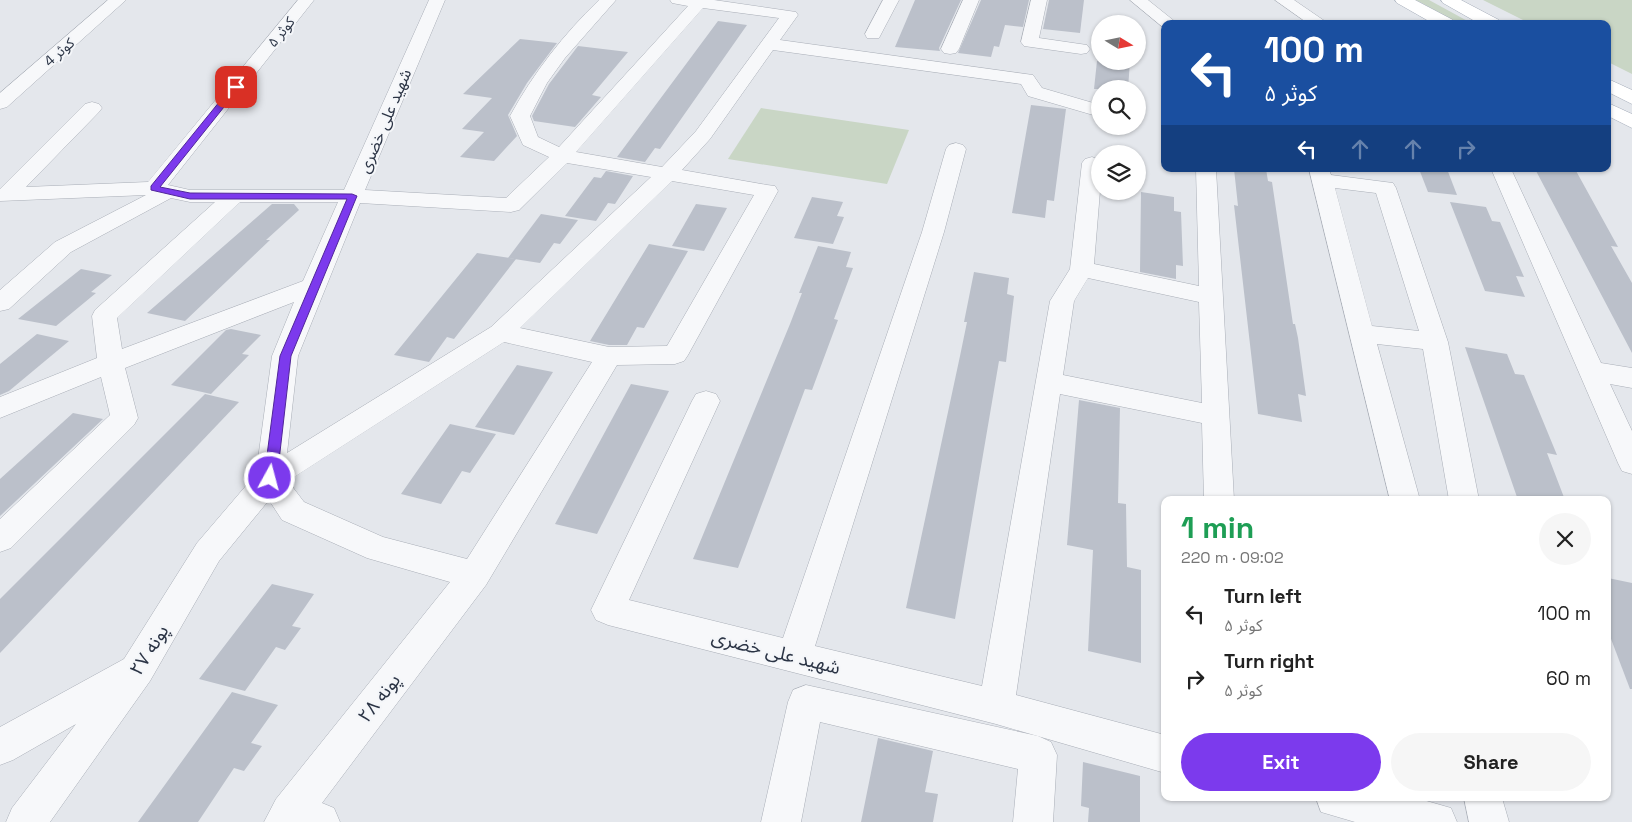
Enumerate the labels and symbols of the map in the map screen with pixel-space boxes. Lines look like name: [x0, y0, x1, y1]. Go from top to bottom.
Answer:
street label: کوثر ۵: [263, 13, 299, 51]
north arrow: [1091, 15, 1146, 70]
street label: کوثر 4: [40, 34, 78, 70]
pin: [215, 66, 257, 108]
street label: شهید علی خضری: [354, 66, 416, 176]
position arrow: [243, 451, 295, 503]
street label: پونه ۲۷: [124, 620, 174, 680]
street label: شهید علی خضری: [709, 624, 843, 680]
street label: پونه ۲۸: [352, 668, 406, 728]

